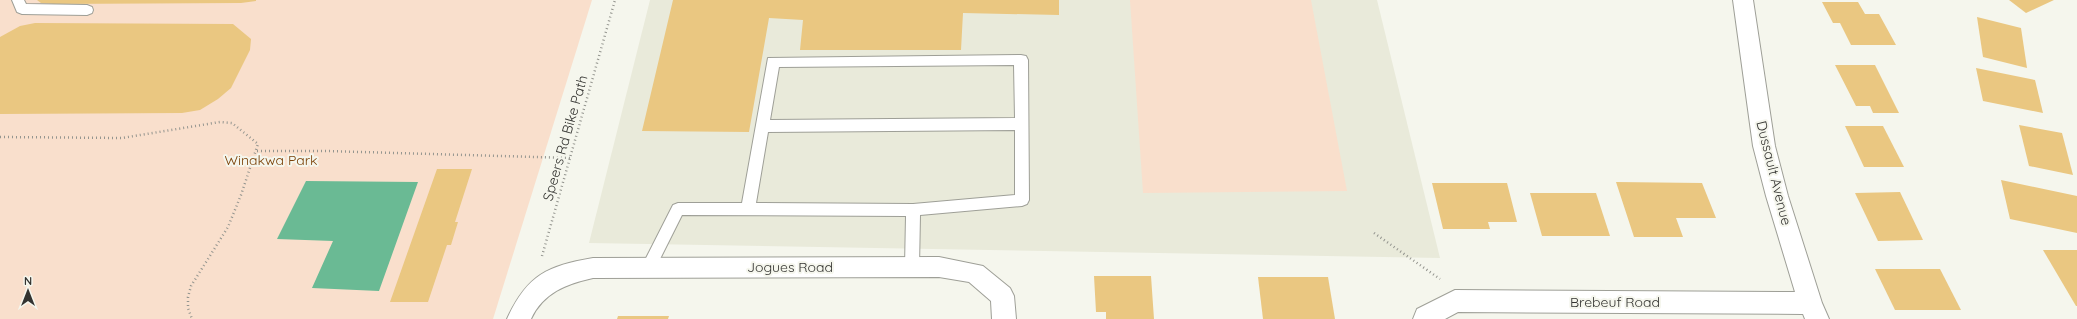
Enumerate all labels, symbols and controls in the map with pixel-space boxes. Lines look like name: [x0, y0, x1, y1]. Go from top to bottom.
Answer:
street label: Speers Rd Bike Path: [538, 73, 592, 203]
street label: Dussault Avenue: [1752, 119, 1796, 227]
park label: Winakwa Park: [224, 151, 318, 169]
street label: Jogues Road: [747, 258, 833, 276]
north arrow: [8, 271, 48, 311]
text: N: [24, 274, 32, 288]
street label: Brebeuf Road: [1570, 293, 1660, 311]

